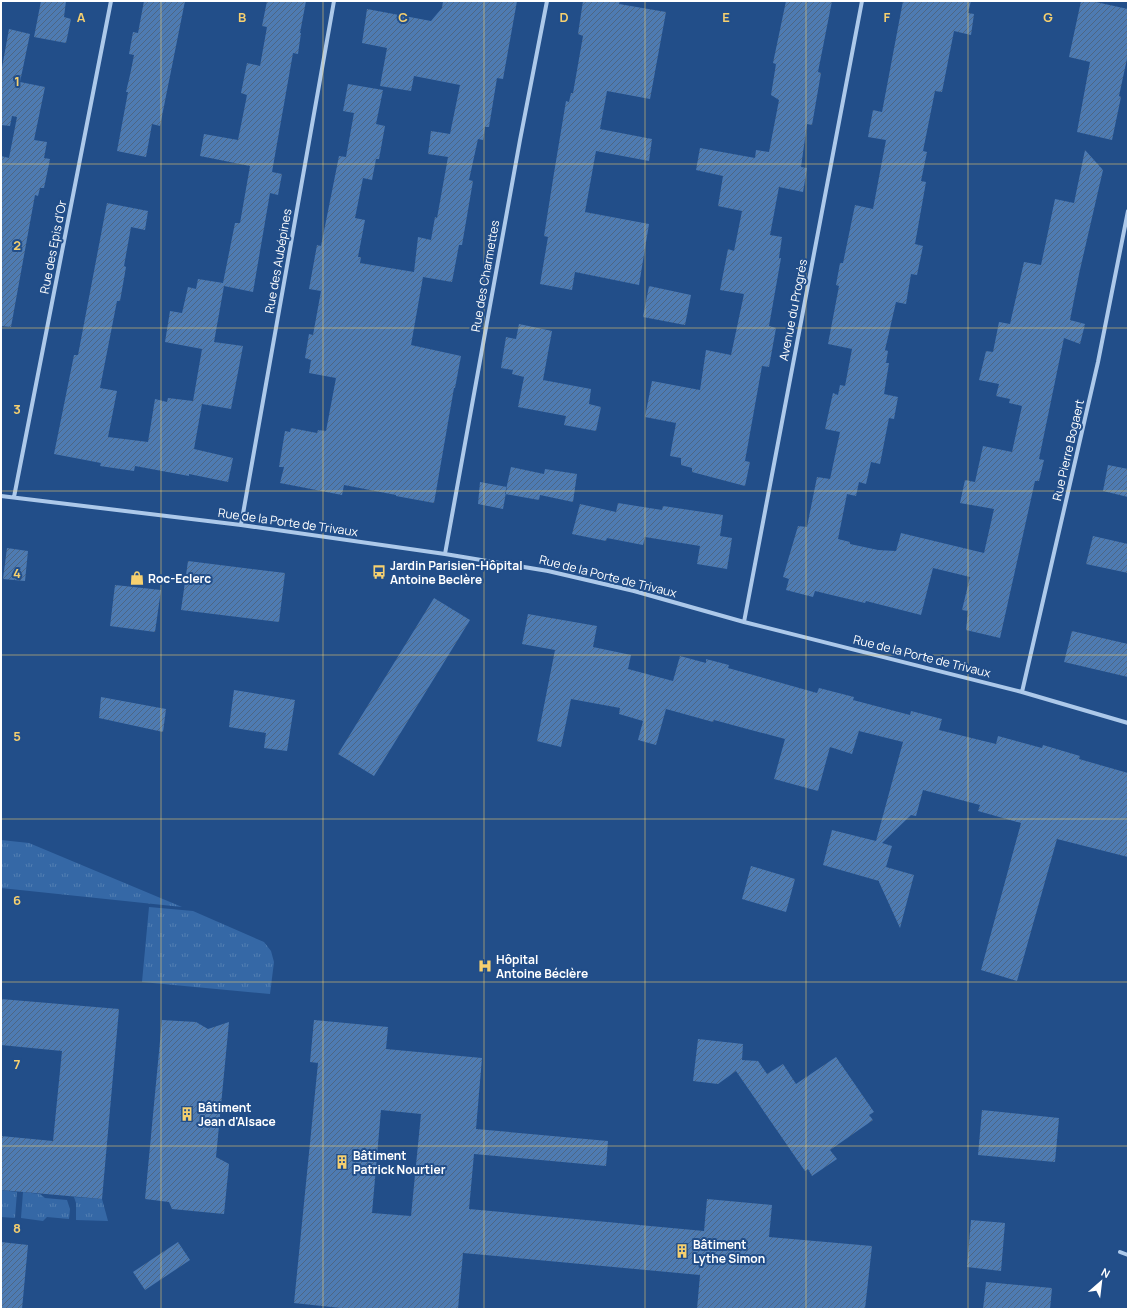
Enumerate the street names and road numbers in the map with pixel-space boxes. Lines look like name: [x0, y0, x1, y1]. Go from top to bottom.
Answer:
street label: Rue des Epis d'Or: [36, 198, 71, 295]
street label: Rue des Aubépines: [260, 207, 296, 315]
street label: Rue des Charmettes: [467, 219, 503, 333]
street label: Avenue du Progrès: [775, 258, 811, 362]
street label: Rue Pierre Bogaert: [1048, 397, 1088, 502]
street label: Rue de la Porte de Trivaux: [217, 504, 360, 540]
street label: Rue de la Porte de Trivaux: [537, 551, 679, 601]
street label: Rue de la Porte de Trivaux: [851, 631, 993, 681]

